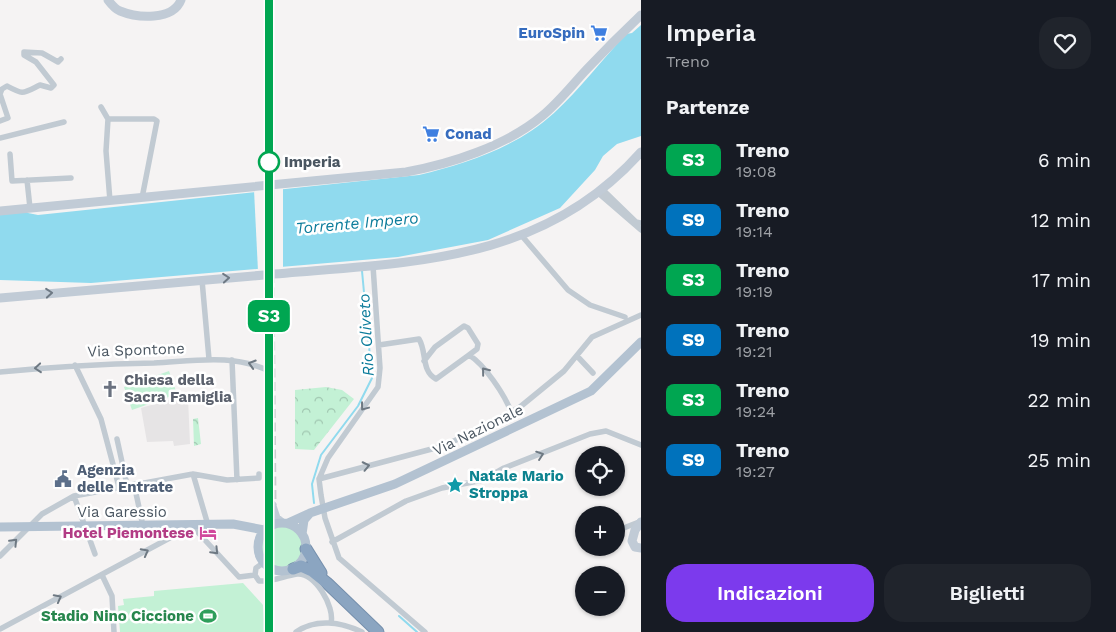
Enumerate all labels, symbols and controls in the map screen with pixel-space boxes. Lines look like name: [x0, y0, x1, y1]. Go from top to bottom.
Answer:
button: heart: [1039, 17, 1091, 69]
text: Imperia: [666, 19, 756, 47]
supermarket icon: EuroSpin: [589, 23, 609, 43]
place label: EuroSpin: [518, 24, 585, 42]
text: Treno: [666, 52, 710, 71]
text: Partenze: [666, 96, 749, 119]
supermarket icon: Conad: [421, 124, 441, 144]
place label: Conad: [445, 125, 492, 143]
text: Treno: [736, 139, 789, 162]
text: S3: [682, 149, 705, 170]
text: 6 min: [1038, 149, 1091, 172]
marker: Imperia: [258, 151, 280, 173]
place label: Imperia: [284, 153, 341, 171]
text: 19:08: [736, 162, 777, 181]
text: Treno: [736, 199, 789, 222]
water label: Torrente Impero: [295, 208, 419, 238]
text: S9: [682, 209, 705, 230]
text: 12 min: [1031, 209, 1091, 232]
text: 19:14: [736, 222, 773, 241]
text: Treno: [736, 259, 789, 282]
text: S3: [682, 269, 705, 290]
text: 17 min: [1032, 269, 1091, 292]
one-way arrow: [223, 273, 231, 284]
text: 19:19: [736, 282, 773, 301]
one-way arrow: [45, 288, 53, 299]
water label: Rio Oliveto: [354, 293, 378, 377]
line badge: S3: [246, 300, 292, 332]
text: S3: [258, 305, 280, 326]
text: Treno: [736, 319, 789, 342]
text: S9: [682, 329, 705, 350]
text: 19 min: [1030, 329, 1091, 352]
street label: Via Spontone: [87, 339, 185, 361]
text: 19:21: [736, 342, 772, 361]
one-way arrow: [248, 359, 257, 369]
one-way arrow: [33, 363, 41, 374]
one-way arrow: [482, 368, 490, 377]
place label: Chiesa della Sacra Famiglia: [124, 371, 232, 406]
church icon: Chiesa della Sacra Famiglia: [100, 379, 120, 399]
text: Treno: [736, 379, 789, 402]
text: S3: [682, 389, 705, 410]
text: 22 min: [1027, 389, 1091, 412]
street label: Via Nazionale: [430, 400, 526, 460]
one-way arrow: [362, 401, 370, 410]
text: 19:24: [736, 402, 775, 421]
text: Treno: [736, 439, 789, 462]
map controls: [575, 446, 625, 616]
button: locate: [575, 446, 625, 496]
text: S9: [682, 449, 705, 470]
text: 25 min: [1027, 449, 1091, 472]
one-way arrow: [535, 451, 544, 461]
place label: Agenzia delle Entrate: [77, 461, 173, 496]
one-way arrow: [362, 461, 370, 472]
text: 19:27: [736, 462, 775, 481]
place label: Natale Mario Stroppa: [469, 467, 564, 502]
public building icon: Agenzia delle Entrate: [53, 469, 73, 489]
place icon: Natale Mario Stroppa: [445, 475, 465, 495]
street label: Via Garessio: [77, 503, 167, 521]
button: +: [575, 506, 625, 556]
hotel icon: Hotel Piemontese: [198, 523, 218, 543]
place label: Hotel Piemontese: [62, 524, 194, 542]
one-way arrow: [8, 538, 17, 547]
one-way arrow: [209, 546, 218, 555]
one-way arrow: [140, 548, 149, 558]
button: Indicazioni: [666, 564, 874, 622]
button: Biglietti: [884, 564, 1091, 622]
button: −: [575, 566, 625, 616]
one-way arrow: [53, 594, 62, 604]
sports icon: Stadio Nino Ciccione: [198, 606, 218, 626]
place label: Stadio Nino Ciccione: [41, 607, 194, 625]

